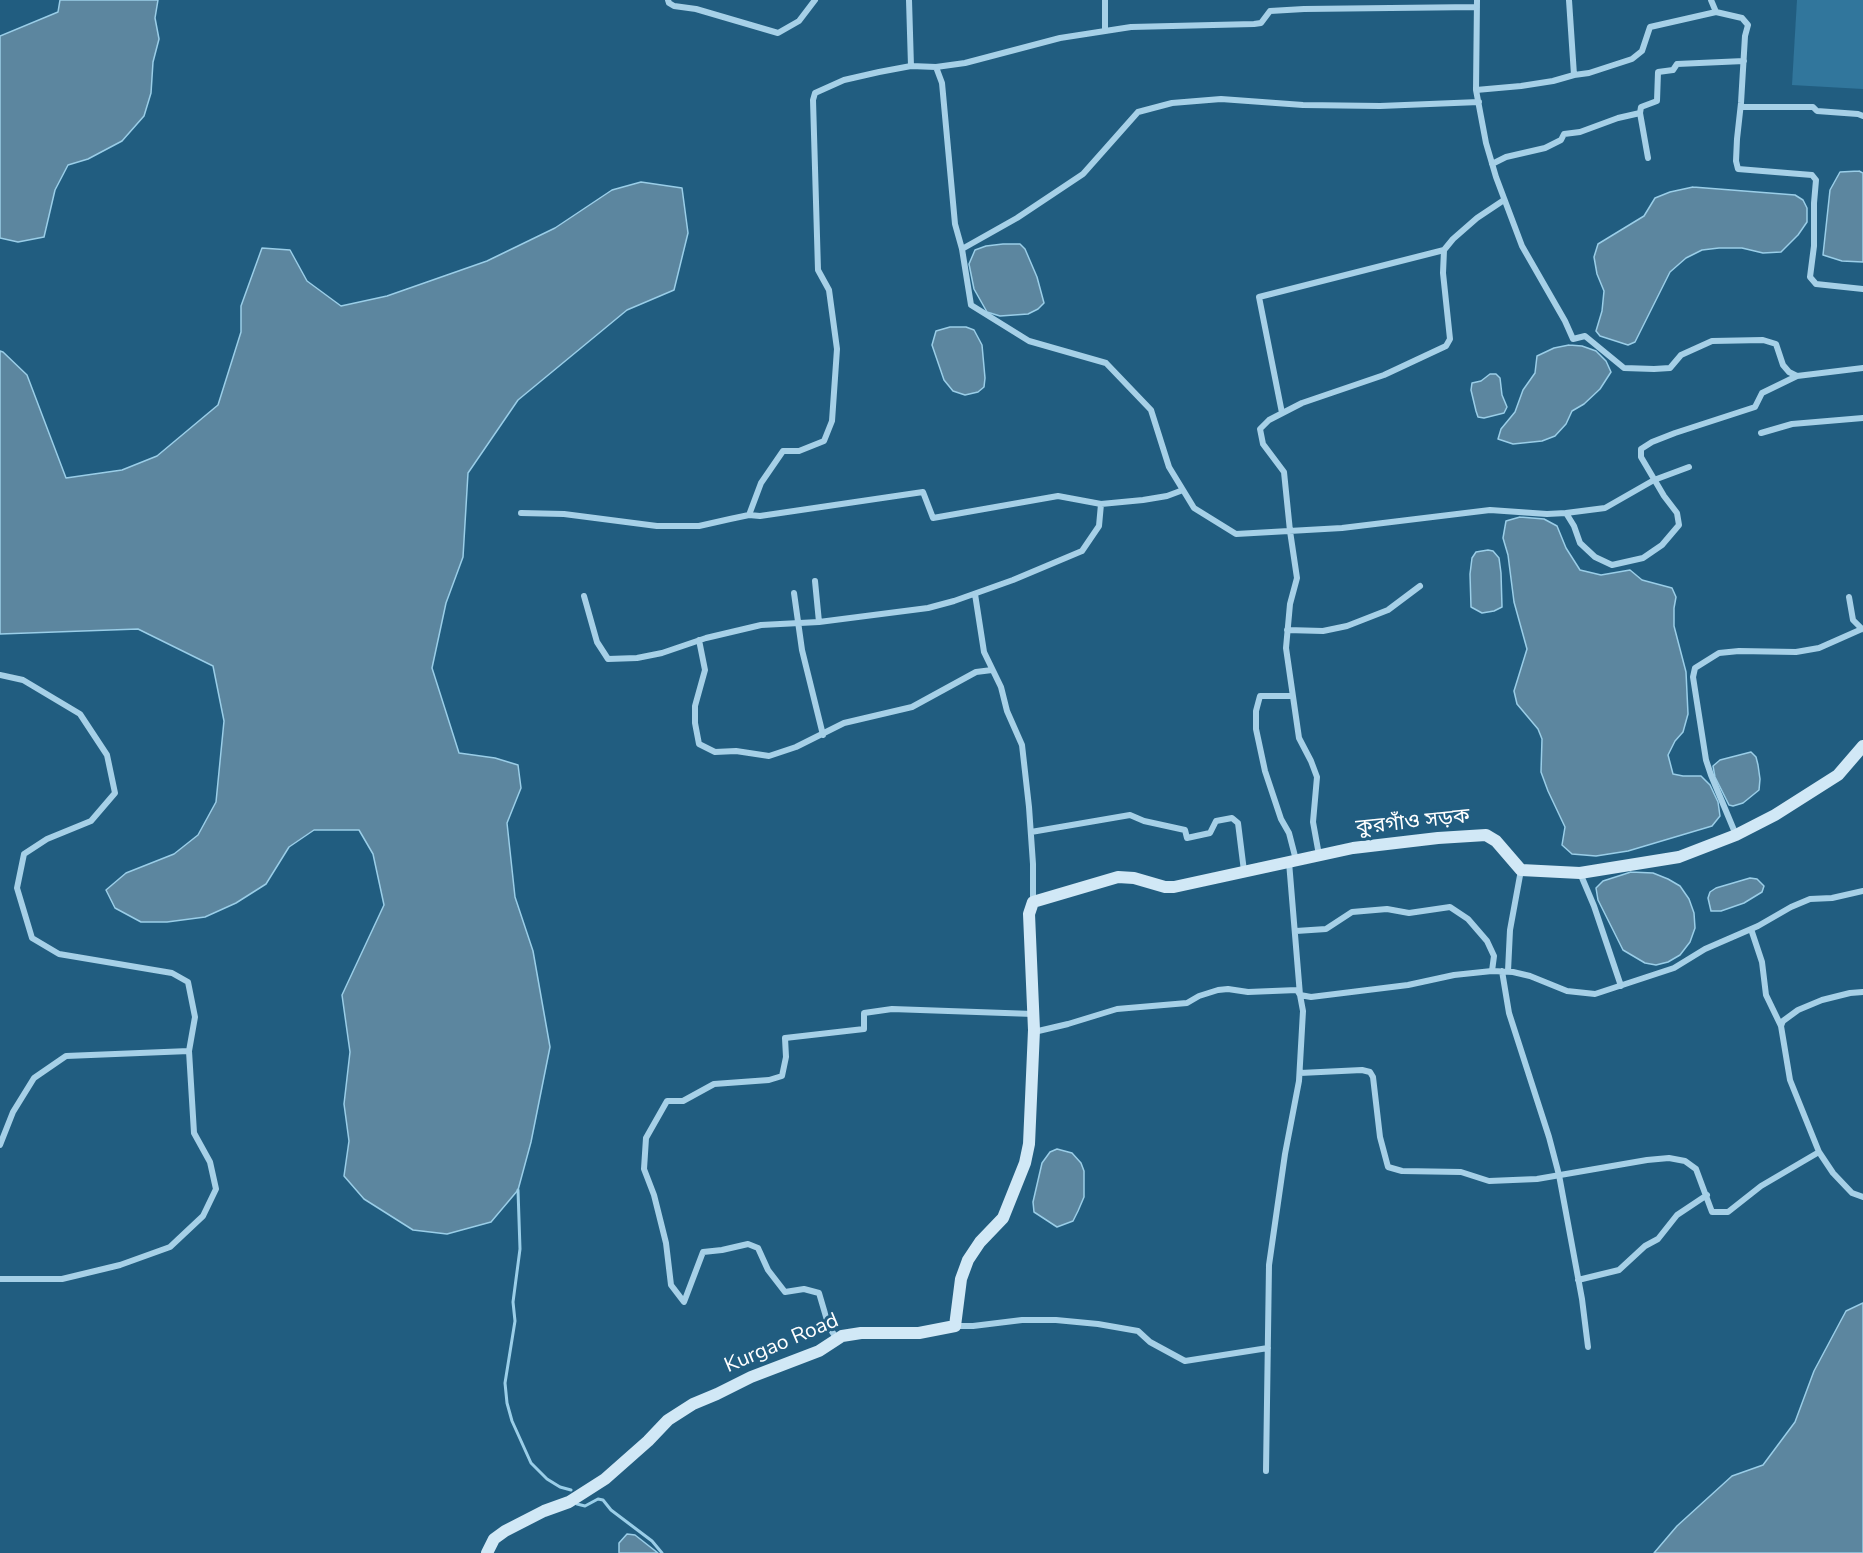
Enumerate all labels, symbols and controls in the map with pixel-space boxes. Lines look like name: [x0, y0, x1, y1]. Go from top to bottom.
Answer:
street label: কুরগাঁও সড়ক: [1355, 804, 1471, 842]
street label: Kurgao Road: [721, 1309, 843, 1379]

